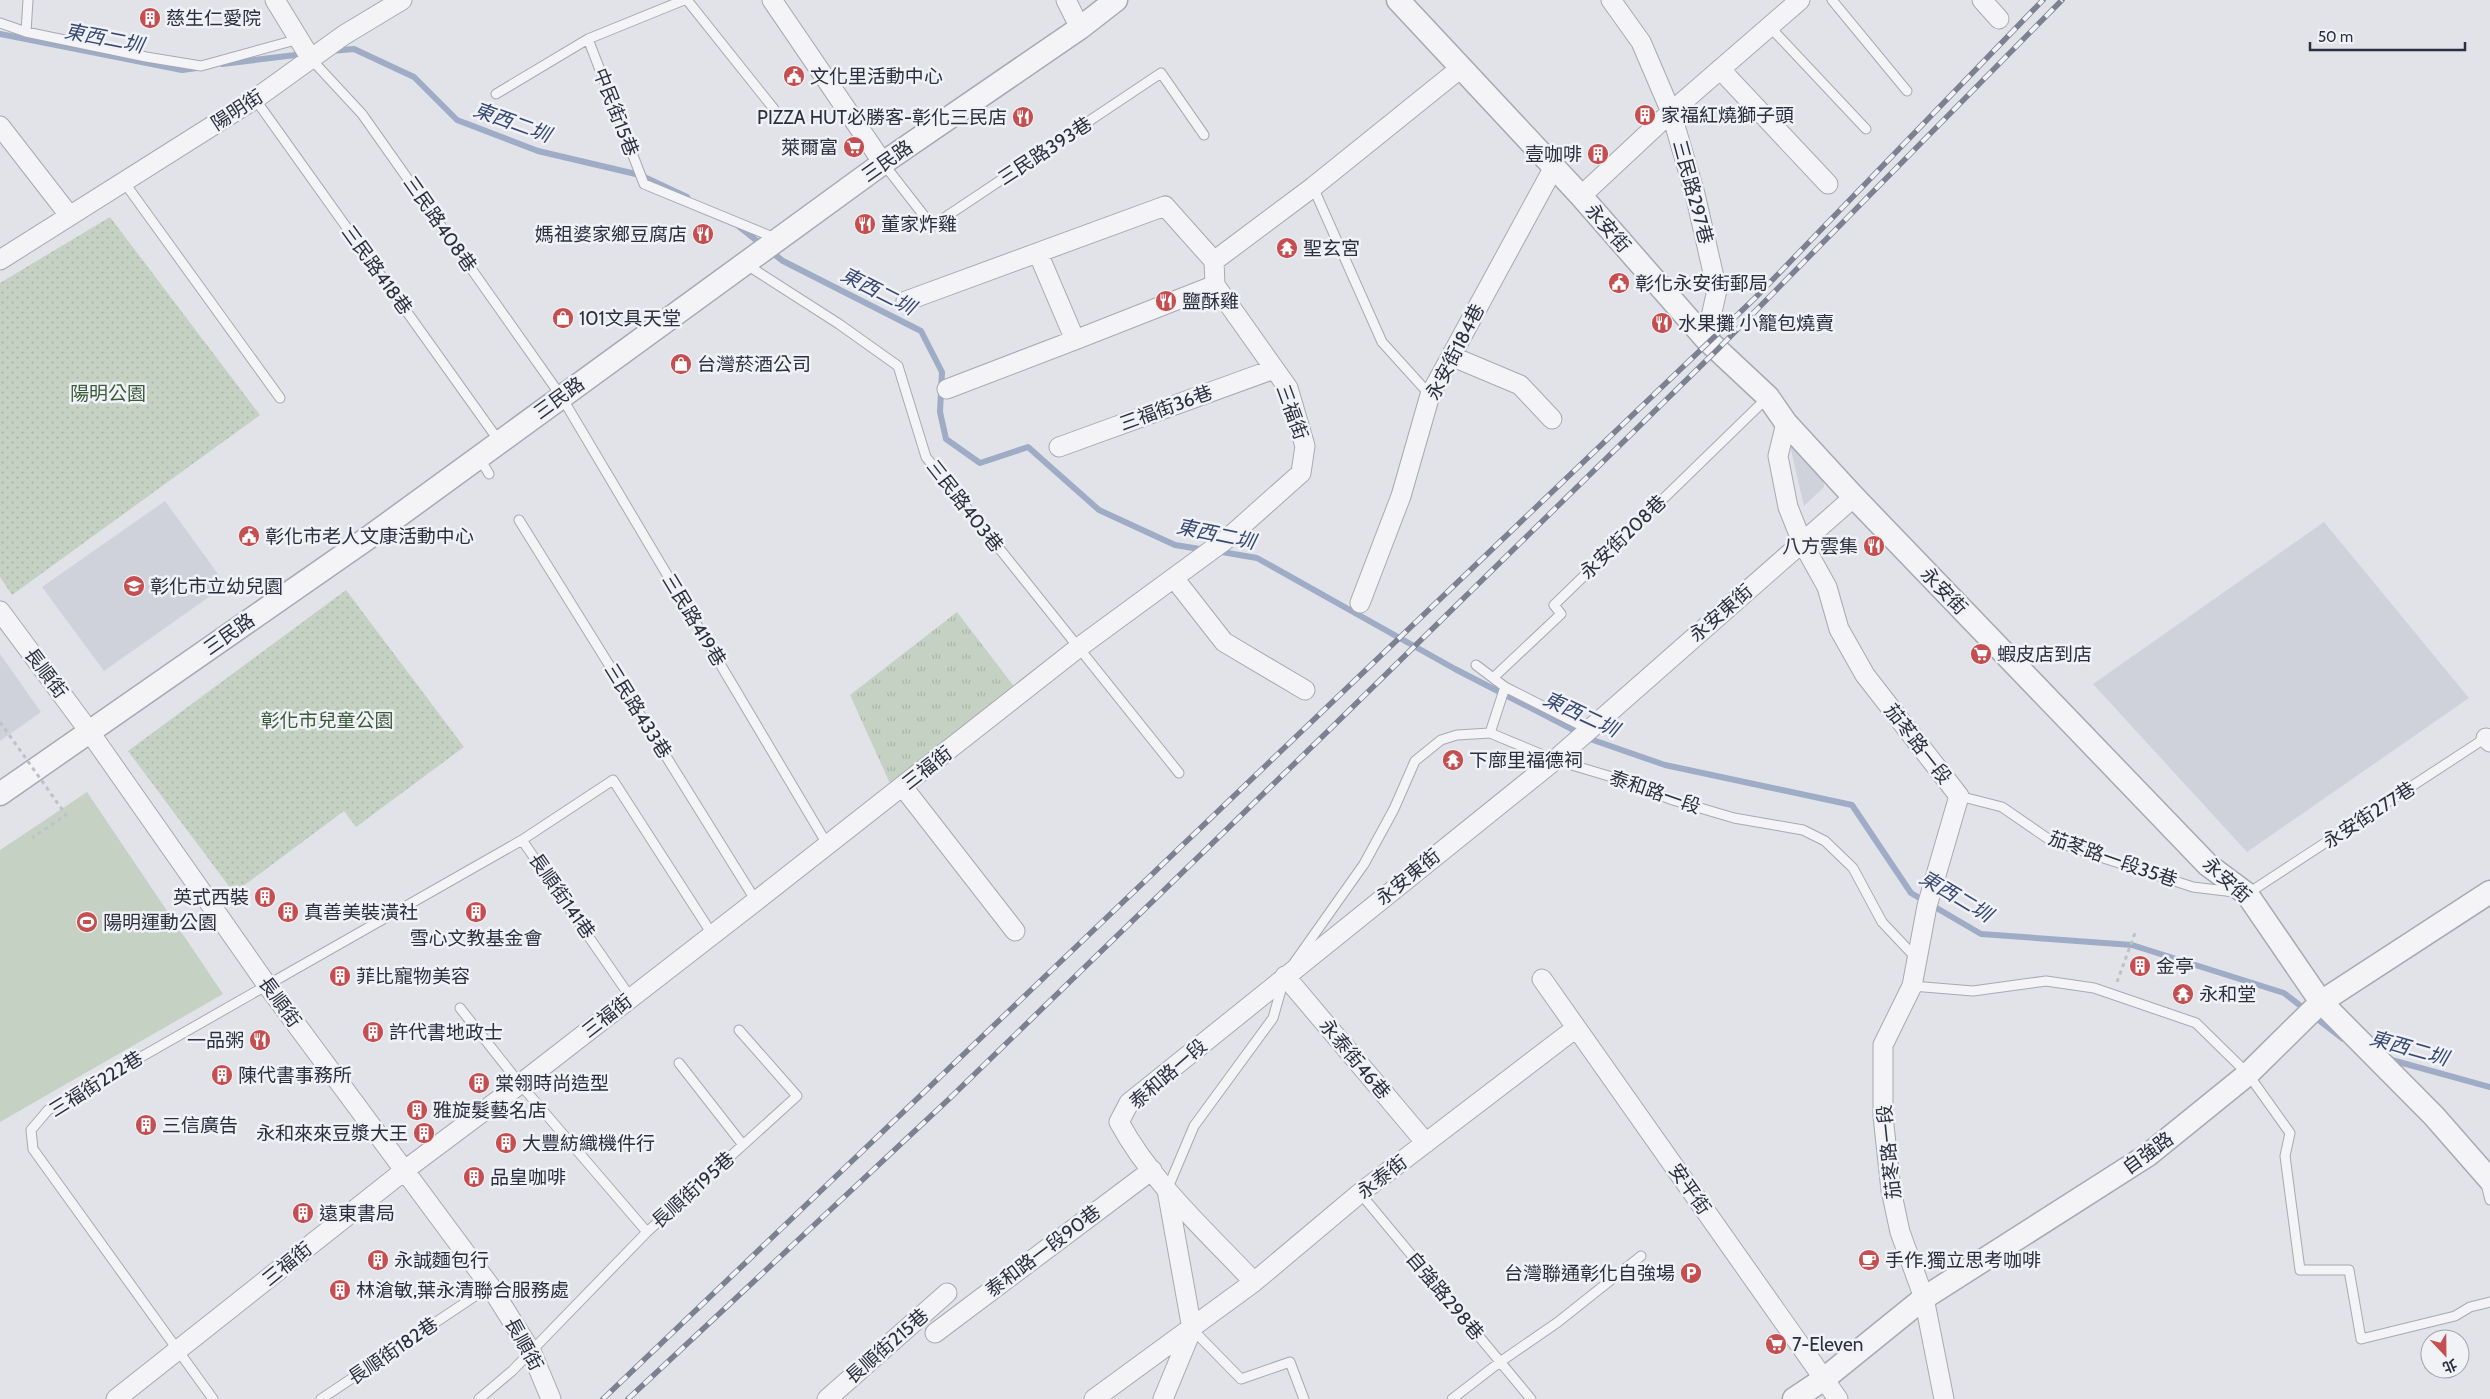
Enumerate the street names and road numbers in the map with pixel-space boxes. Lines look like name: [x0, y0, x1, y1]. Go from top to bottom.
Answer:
street label: 中民街15巷: [589, 65, 643, 159]
street label: 陽明街: [207, 85, 267, 135]
street label: 三民路393巷: [994, 112, 1096, 190]
street label: 三民路: [857, 135, 917, 187]
street label: 三民路297巷: [1668, 138, 1718, 246]
street label: 三民路408巷: [399, 172, 481, 276]
street label: 永安街: [1581, 199, 1635, 257]
street label: 三民路418巷: [337, 221, 417, 319]
street label: 永安街184巷: [1421, 300, 1489, 404]
street label: 三民路: [529, 372, 589, 424]
street label: 三福街36巷: [1116, 381, 1216, 435]
street label: 三福街: [1271, 381, 1313, 443]
street label: 三民路403巷: [922, 455, 1008, 557]
street label: 永安街208巷: [1575, 490, 1671, 584]
street label: 永安街: [1916, 563, 1972, 619]
street label: 三民路419巷: [657, 570, 731, 670]
street label: 永安東街: [1685, 579, 1757, 647]
street label: 三民路: [199, 608, 259, 660]
street label: 長順街: [20, 643, 72, 703]
street label: 三民路433巷: [600, 659, 676, 763]
street label: 茄苳路一段: [1880, 699, 1956, 789]
street label: 三福街: [897, 741, 957, 795]
street label: 泰和路一段: [1606, 766, 1704, 818]
street label: 永安街277巷: [2319, 777, 2419, 853]
street label: 茄苳路一段35巷: [2046, 826, 2180, 892]
street label: 永安東街: [1371, 844, 1445, 910]
street label: 長順街141巷: [524, 849, 600, 943]
street label: 永安街: [2198, 852, 2256, 908]
street label: 長順街: [254, 972, 306, 1032]
street label: 三福街: [577, 989, 637, 1043]
street label: 永泰街46巷: [1315, 1014, 1395, 1104]
street label: 泰和路一段: [1125, 1034, 1211, 1114]
street label: 三福街222巷: [45, 1046, 147, 1122]
street label: 茄苳路一段: [1873, 1104, 1905, 1200]
street label: 自強路: [2118, 1127, 2178, 1179]
street label: 長順街195巷: [647, 1147, 739, 1233]
street label: 永泰街: [1352, 1150, 1412, 1204]
street label: 安平街: [1664, 1159, 1716, 1219]
street label: 泰和路一段90巷: [981, 1200, 1105, 1302]
street label: 三福街: [258, 1237, 316, 1291]
street label: 自強路298巷: [1401, 1247, 1489, 1345]
street label: 長順街215巷: [841, 1304, 933, 1388]
street label: 長順街182巷: [344, 1312, 442, 1390]
street label: 長順街: [500, 1313, 548, 1375]

